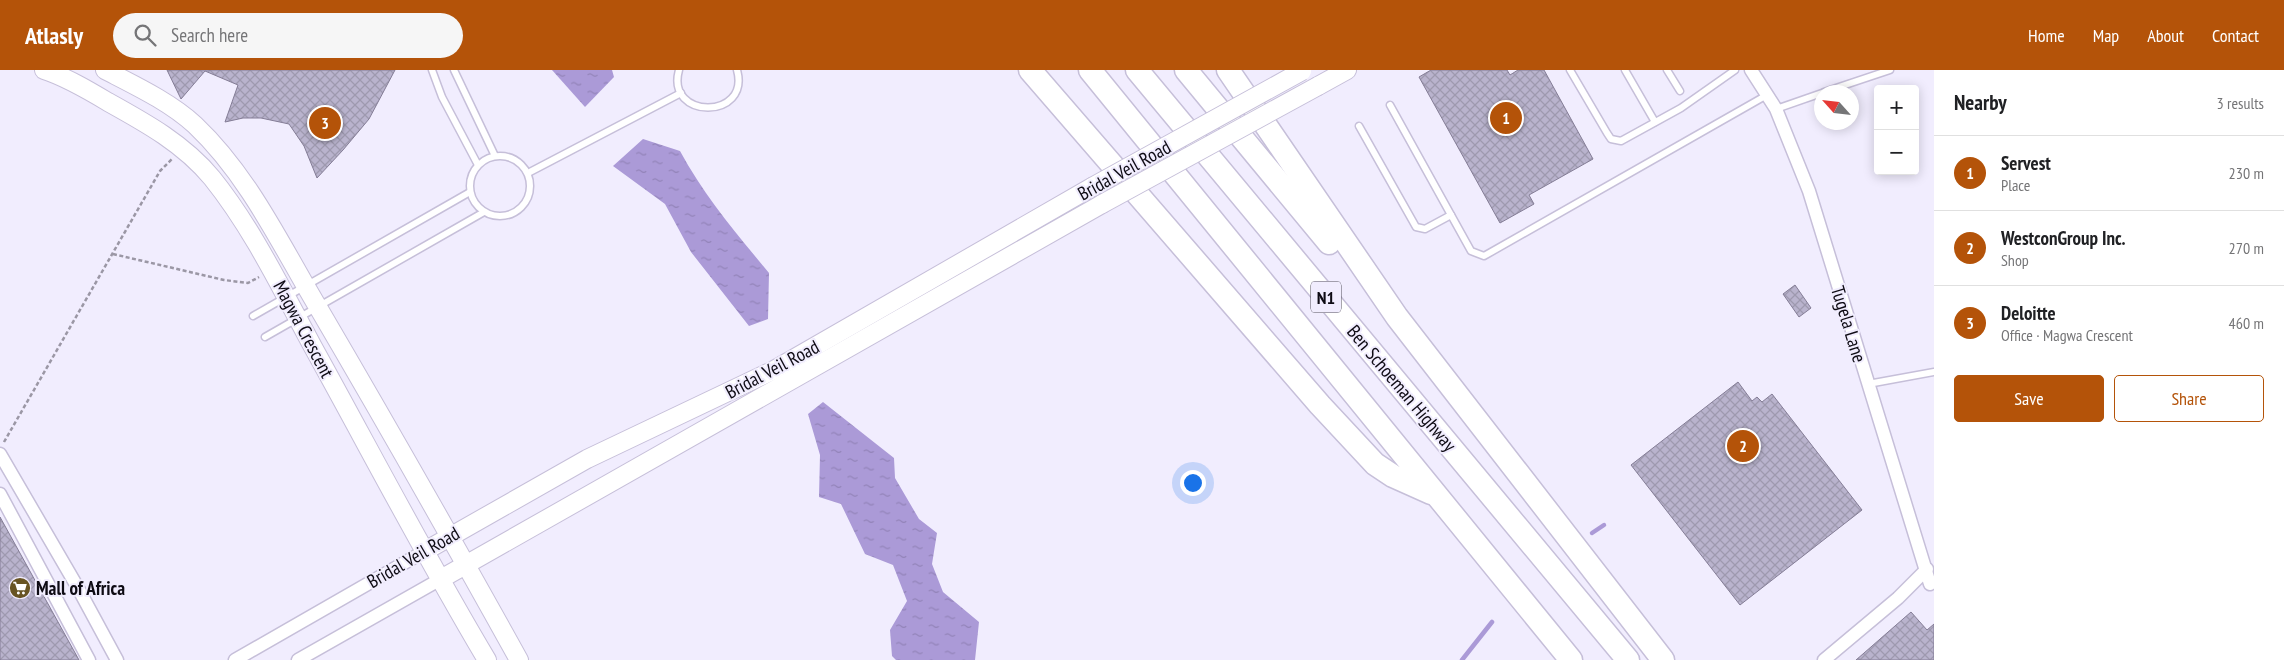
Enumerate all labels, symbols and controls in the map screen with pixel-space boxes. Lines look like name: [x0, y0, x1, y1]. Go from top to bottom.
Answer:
search box: [113, 13, 463, 58]
text: Atlasly: [25, 20, 83, 51]
icon: search: [131, 21, 159, 49]
text: Search here: [171, 23, 248, 47]
text: Home: [2028, 24, 2065, 47]
text: Map: [2093, 24, 2119, 47]
text: About: [2147, 24, 2184, 47]
text: Contact: [2212, 24, 2259, 47]
north arrow: [1814, 85, 1859, 130]
map controls: [1874, 85, 1919, 175]
button: +: [1874, 85, 1919, 130]
text: Nearby: [1954, 89, 2007, 116]
text: 3 results: [2217, 93, 2264, 113]
pin: 1: [1490, 99, 1522, 137]
pin: 3: [309, 104, 341, 142]
button: −: [1874, 130, 1919, 175]
street label: Bridal Veil Road: [1073, 135, 1175, 205]
text: Servest: [2001, 151, 2051, 175]
text: 1: [1966, 163, 1974, 183]
text: 230 m: [2229, 163, 2264, 183]
text: Place: [2001, 175, 2030, 195]
text: WestconGroup Inc.: [2001, 226, 2126, 250]
text: 2: [1966, 238, 1974, 258]
text: 270 m: [2229, 238, 2264, 258]
text: Shop: [2001, 250, 2029, 270]
street label: Magwa Crescent: [268, 276, 340, 382]
road number: N1: [1311, 282, 1341, 312]
street label: Tugela Lane: [1826, 283, 1872, 365]
text: Deloitte: [2001, 301, 2056, 325]
text: 3: [1966, 313, 1974, 333]
text: 460 m: [2229, 313, 2264, 333]
street label: Ben Schoeman Highway: [1342, 320, 1462, 457]
text: Office · Magwa Crescent: [2001, 325, 2133, 345]
street label: Bridal Veil Road: [721, 334, 823, 404]
button: Save: [1954, 375, 2104, 422]
button: Share: [2114, 375, 2264, 422]
pin: 2: [1727, 427, 1759, 465]
your location: [1180, 470, 1206, 496]
street label: Bridal Veil Road: [362, 521, 464, 593]
supermarket icon: Mall of Africa: [8, 576, 32, 600]
place label: Mall of Africa: [36, 576, 125, 600]

